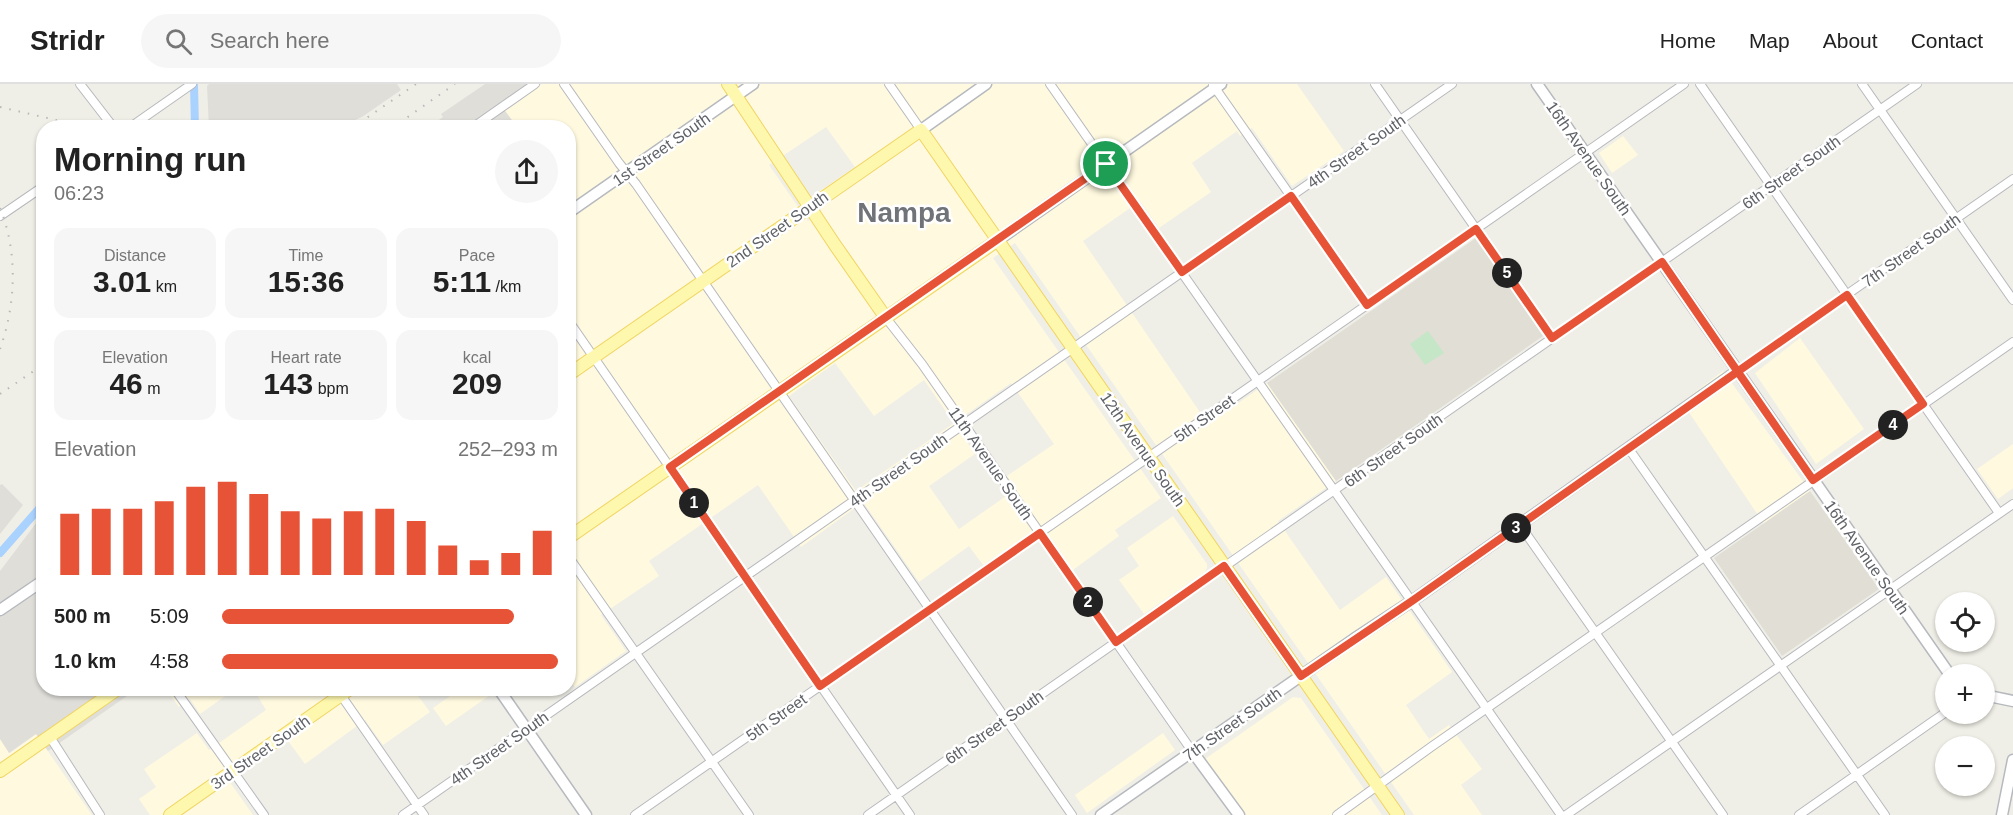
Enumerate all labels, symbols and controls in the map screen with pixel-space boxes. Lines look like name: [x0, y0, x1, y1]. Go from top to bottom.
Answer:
search box: [141, 14, 561, 68]
text: Stridr: [30, 25, 105, 56]
icon: search: [162, 25, 195, 58]
text: Search here: [210, 28, 330, 53]
text: Home: [1660, 29, 1716, 52]
text: Map: [1749, 29, 1790, 52]
text: About: [1823, 29, 1878, 52]
text: Contact: [1911, 29, 1983, 52]
street label: 16th Avenue South: [1543, 98, 1634, 218]
street label: 1st Street South: [609, 110, 713, 189]
street label: 4th Street South: [1304, 111, 1409, 192]
street label: 6th Street South: [1739, 132, 1844, 213]
pin: [1080, 138, 1131, 189]
button: share: [495, 140, 558, 203]
text: Morning run: [54, 141, 246, 178]
icon: arrive: [1089, 147, 1122, 180]
text: 06:23: [54, 182, 104, 204]
street label: 2nd Street South: [723, 188, 831, 271]
district label: Nampa: [857, 197, 951, 228]
street label: 7th Street South: [1859, 210, 1964, 291]
text: Distance: [104, 247, 166, 264]
text: Time: [289, 247, 323, 264]
text: Pace: [459, 247, 495, 264]
pin: 5: [1492, 258, 1522, 288]
text: 5: [1503, 264, 1511, 281]
text: 3.01: [93, 265, 151, 298]
text: 15:36: [268, 265, 344, 298]
text: 5:11: [433, 265, 491, 298]
text: km: [151, 278, 177, 295]
text: /km: [491, 278, 521, 295]
text: Elevation: [102, 349, 168, 366]
text: Heart rate: [270, 349, 342, 366]
text: kcal: [463, 349, 491, 366]
text: 46: [109, 367, 143, 400]
text: 143: [263, 367, 313, 400]
text: 209: [452, 367, 502, 400]
text: m: [143, 380, 161, 397]
text: bpm: [313, 380, 349, 397]
street label: 12th Avenue South: [1097, 389, 1188, 509]
street label: 5th Street: [1171, 391, 1238, 445]
street label: 11th Avenue South: [945, 404, 1036, 523]
street label: 6th Street South: [1341, 410, 1446, 491]
pin: 4: [1878, 410, 1908, 440]
text: 4: [1889, 416, 1897, 433]
street label: 4th Street South: [846, 430, 951, 511]
text: Elevation: [54, 438, 136, 460]
text: 252–293 m: [458, 438, 558, 460]
pin: 1: [679, 488, 709, 518]
text: 1: [690, 494, 698, 511]
street label: 16th Avenue South: [1821, 497, 1912, 617]
pin: 3: [1501, 513, 1531, 543]
text: 3: [1512, 519, 1520, 536]
pin: 2: [1073, 587, 1103, 617]
map controls: [1935, 592, 1995, 796]
button: locate: [1935, 592, 1995, 652]
text: 2: [1084, 593, 1092, 610]
text: 500 m: [54, 605, 111, 627]
text: 5:09: [150, 605, 189, 627]
text: 1.0 km: [54, 650, 116, 672]
text: 4:58: [150, 650, 189, 672]
button: +: [1935, 664, 1995, 724]
street label: 7th Street South: [1180, 684, 1285, 765]
street label: 6th Street South: [942, 687, 1047, 768]
street label: 5th Street: [743, 690, 810, 744]
street label: 4th Street South: [447, 708, 552, 789]
street label: 3rd Street South: [208, 712, 313, 793]
button: −: [1935, 736, 1995, 796]

